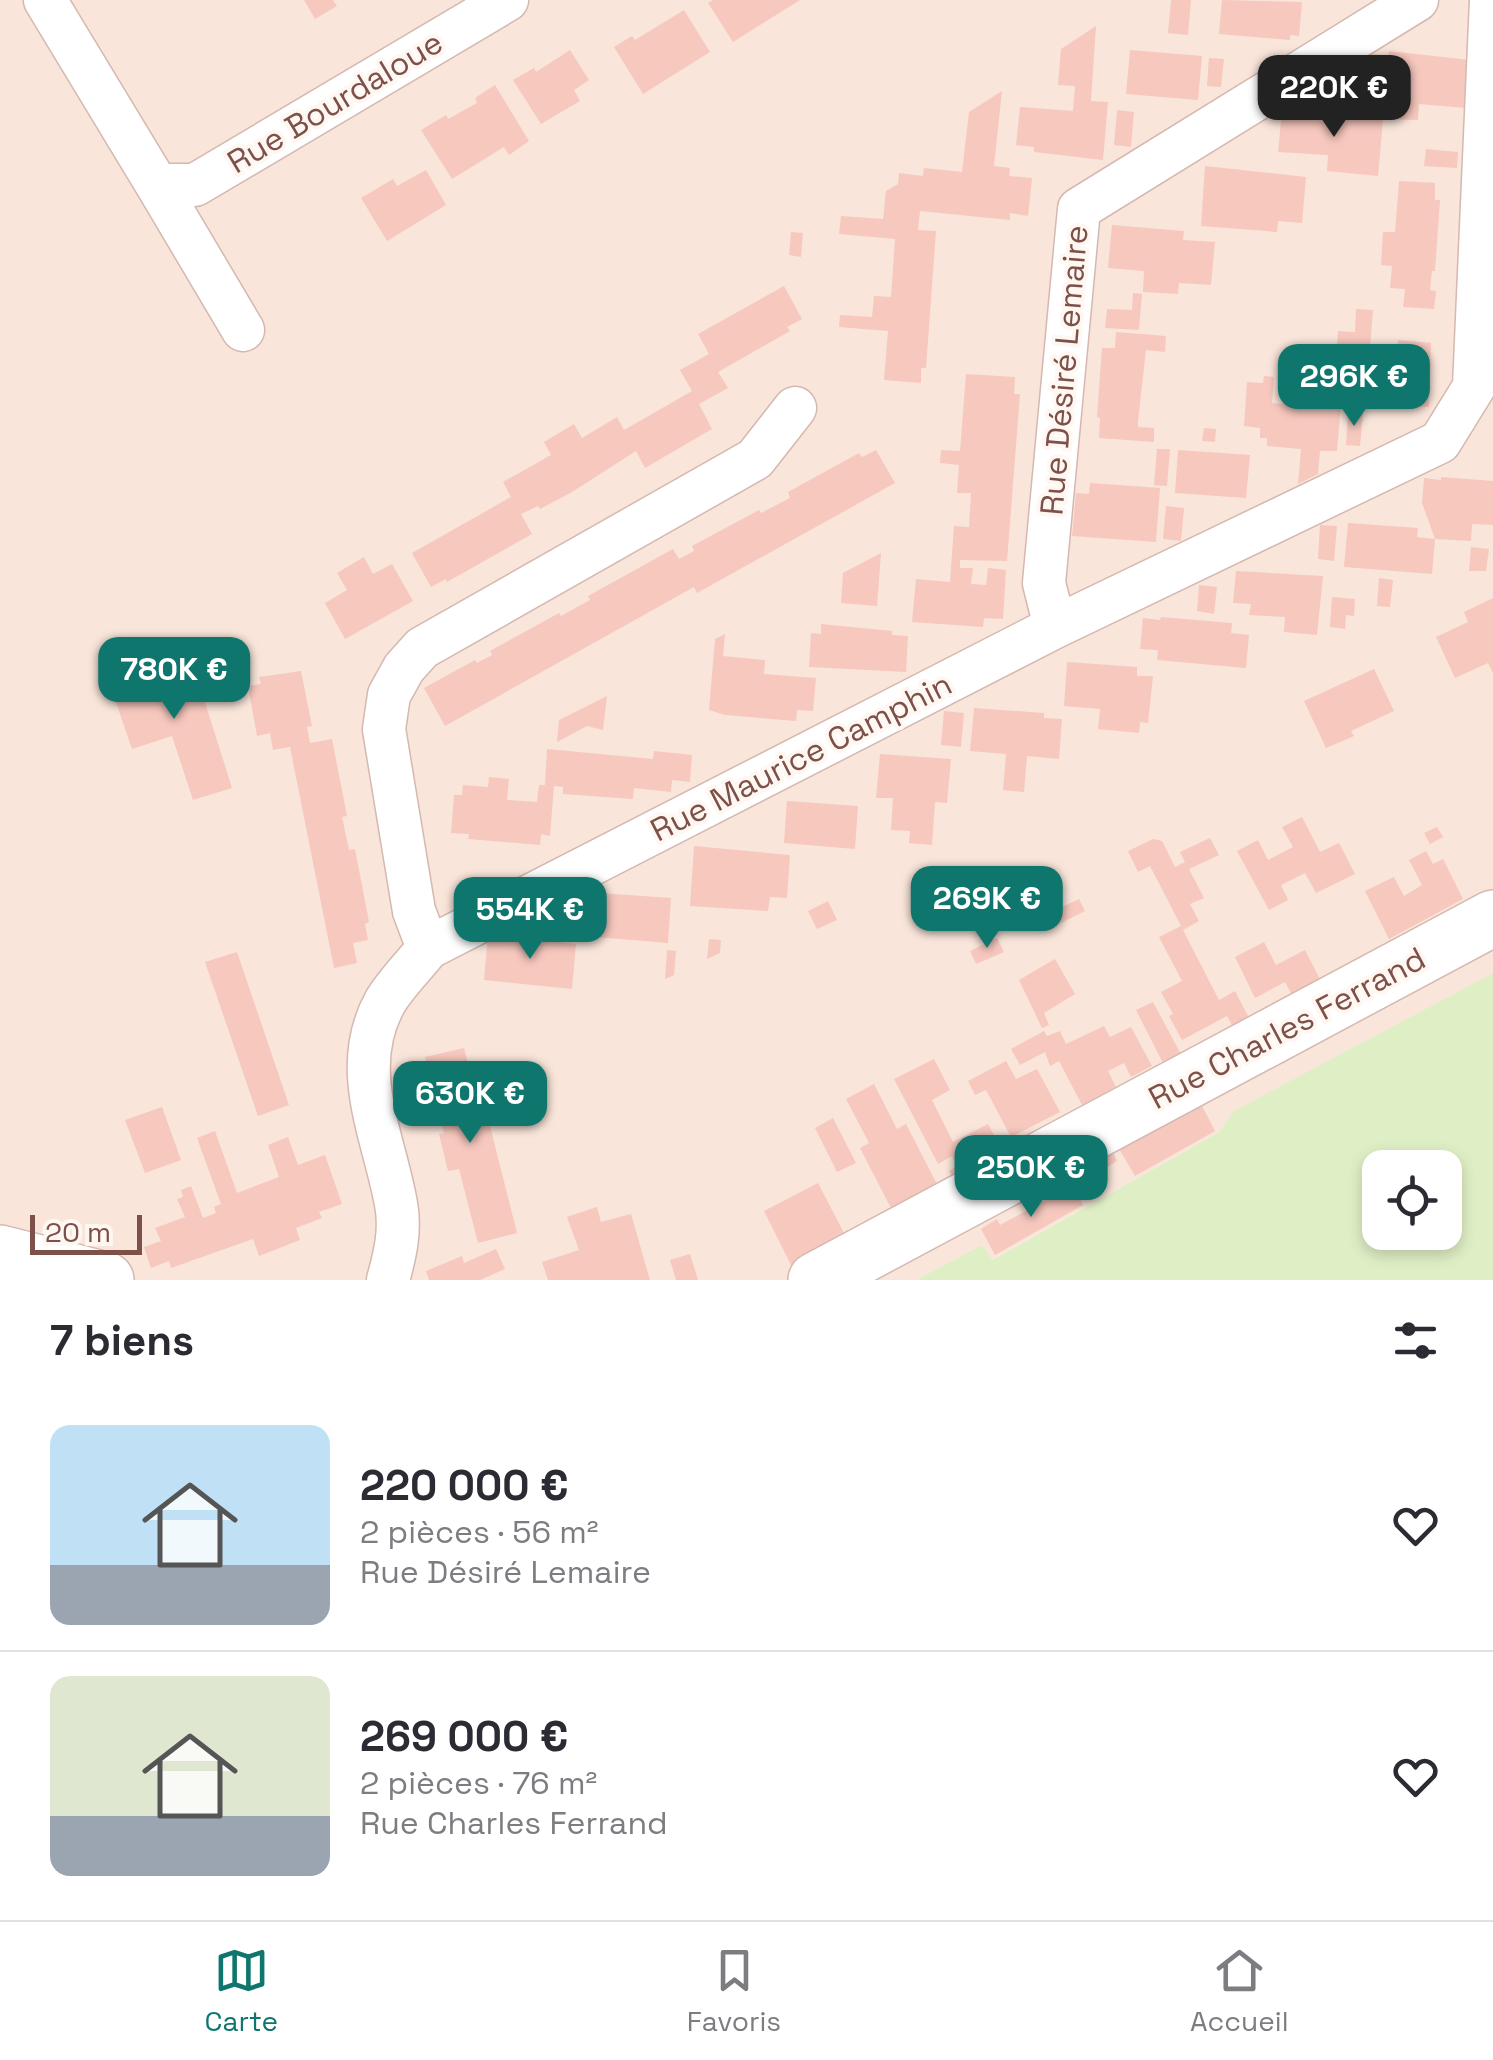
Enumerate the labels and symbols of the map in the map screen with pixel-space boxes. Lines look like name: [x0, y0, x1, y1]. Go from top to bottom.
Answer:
street label: Rue Bourdaloue: [220, 22, 450, 182]
pin: 220K €: [1253, 55, 1415, 140]
street label: Rue Désiré Lemaire: [1031, 223, 1097, 517]
pin: 296K €: [1273, 344, 1435, 429]
pin: 780K €: [93, 637, 255, 722]
street label: Rue Maurice Camphin: [644, 664, 958, 850]
pin: 269K €: [906, 866, 1068, 951]
pin: 554K €: [449, 877, 611, 962]
street label: Rue Charles Ferrand: [1142, 938, 1432, 1118]
pin: 630K €: [389, 1061, 551, 1146]
pin: 250K €: [950, 1135, 1112, 1220]
scale bar: [30, 1210, 142, 1254]

